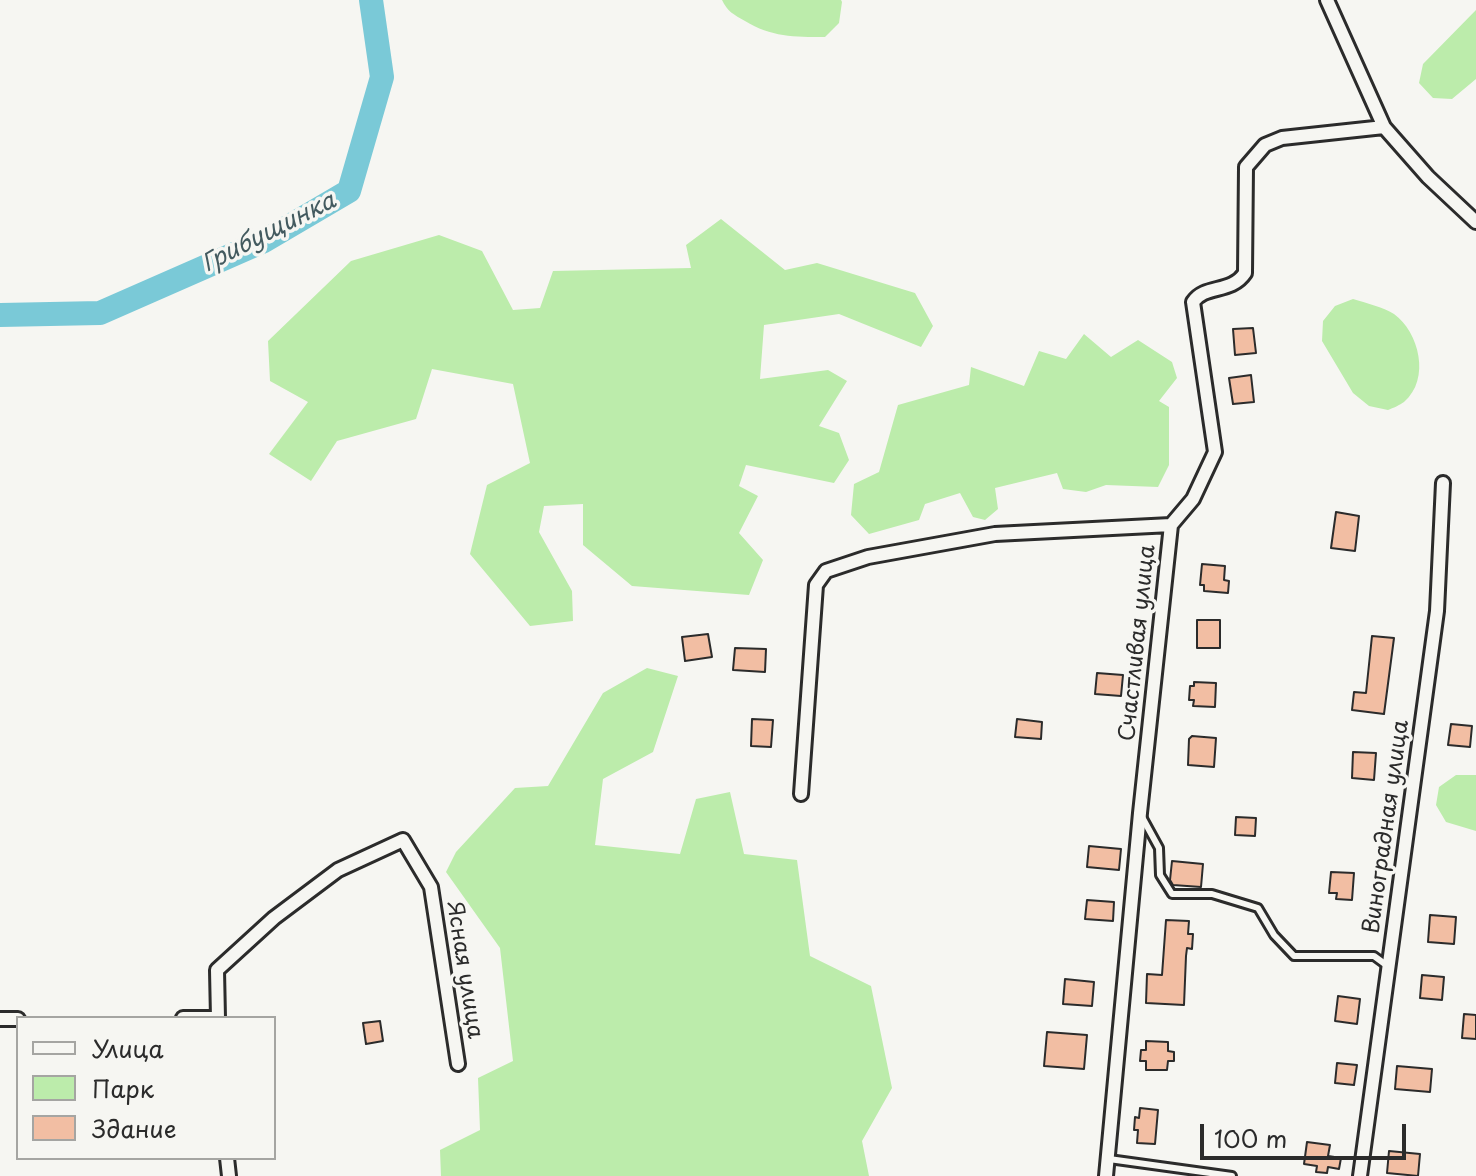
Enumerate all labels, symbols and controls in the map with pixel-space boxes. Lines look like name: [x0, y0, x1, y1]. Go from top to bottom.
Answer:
water label: Грибущинка: [197, 187, 341, 279]
street label: Счастливая улица: [1115, 543, 1161, 743]
street label: Виноградная улица: [1359, 718, 1415, 936]
street label: Ясная улица: [440, 900, 488, 1040]
legend: [16, 1016, 276, 1160]
text: Улица: [92, 1030, 164, 1066]
text: Парк: [92, 1070, 154, 1106]
scale bar: [1204, 1108, 1410, 1158]
text: Здание: [92, 1110, 177, 1146]
text: 100 m: [1214, 1120, 1287, 1156]

